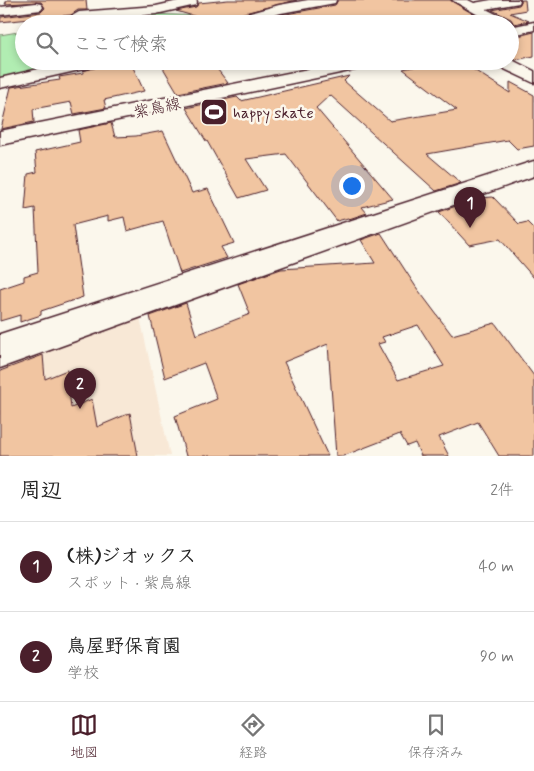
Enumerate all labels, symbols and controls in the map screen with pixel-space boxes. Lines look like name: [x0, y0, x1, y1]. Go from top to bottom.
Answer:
search box: [15, 15, 519, 70]
icon: search: [33, 29, 61, 57]
text: ここで検索: [73, 32, 168, 57]
street label: 紫鳥線: [132, 93, 183, 124]
sports icon: happy skate: [199, 97, 229, 127]
place label: happy skate: [233, 103, 314, 124]
your location: [339, 173, 365, 199]
pin: 1: [454, 187, 486, 228]
pin: 2: [64, 368, 96, 409]
text: 周辺: [20, 477, 62, 505]
text: 2件: [490, 480, 514, 501]
text: (株)ジオックス: [67, 544, 196, 569]
text: 1: [32, 556, 40, 577]
text: 40 m: [478, 556, 514, 577]
text: スポット · 紫鳥線: [67, 573, 191, 594]
text: 鳥屋野保育園: [67, 634, 181, 659]
text: 2: [32, 646, 40, 667]
text: 90 m: [480, 646, 514, 667]
text: 学校: [67, 663, 99, 684]
tab: 地図: [70, 711, 98, 762]
tab: 経路: [239, 711, 267, 762]
tab: 保存済み: [408, 711, 464, 762]

